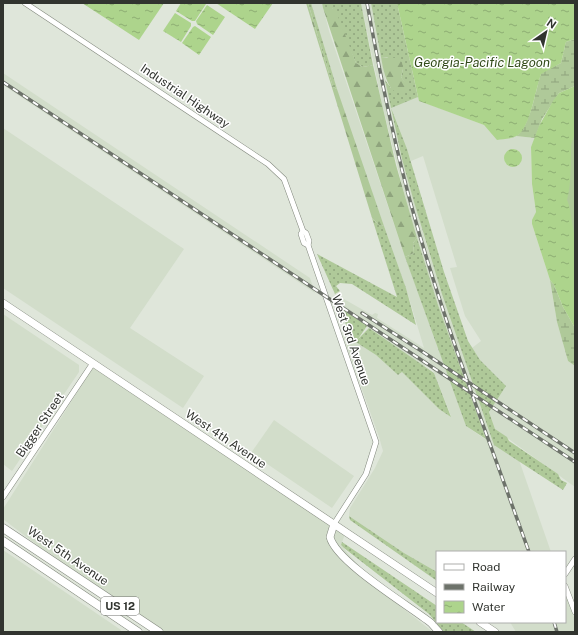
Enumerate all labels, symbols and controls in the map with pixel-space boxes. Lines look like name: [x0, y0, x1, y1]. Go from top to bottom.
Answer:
north arrow: [526, 12, 566, 52]
text: N: [545, 16, 559, 31]
water label: Georgia-Pacific Lagoon: [414, 55, 550, 70]
street label: Industrial Highway: [138, 61, 233, 131]
street label: West 3rd Avenue: [329, 293, 373, 387]
street label: Bigger Street: [13, 390, 67, 460]
street label: West 4th Avenue: [183, 407, 269, 471]
street label: West 5th Avenue: [25, 524, 111, 588]
legend: [436, 551, 566, 623]
text: Road: [472, 560, 500, 574]
text: Railway: [472, 580, 516, 594]
road number: US 12: [101, 597, 139, 615]
text: Water: [472, 600, 506, 614]

